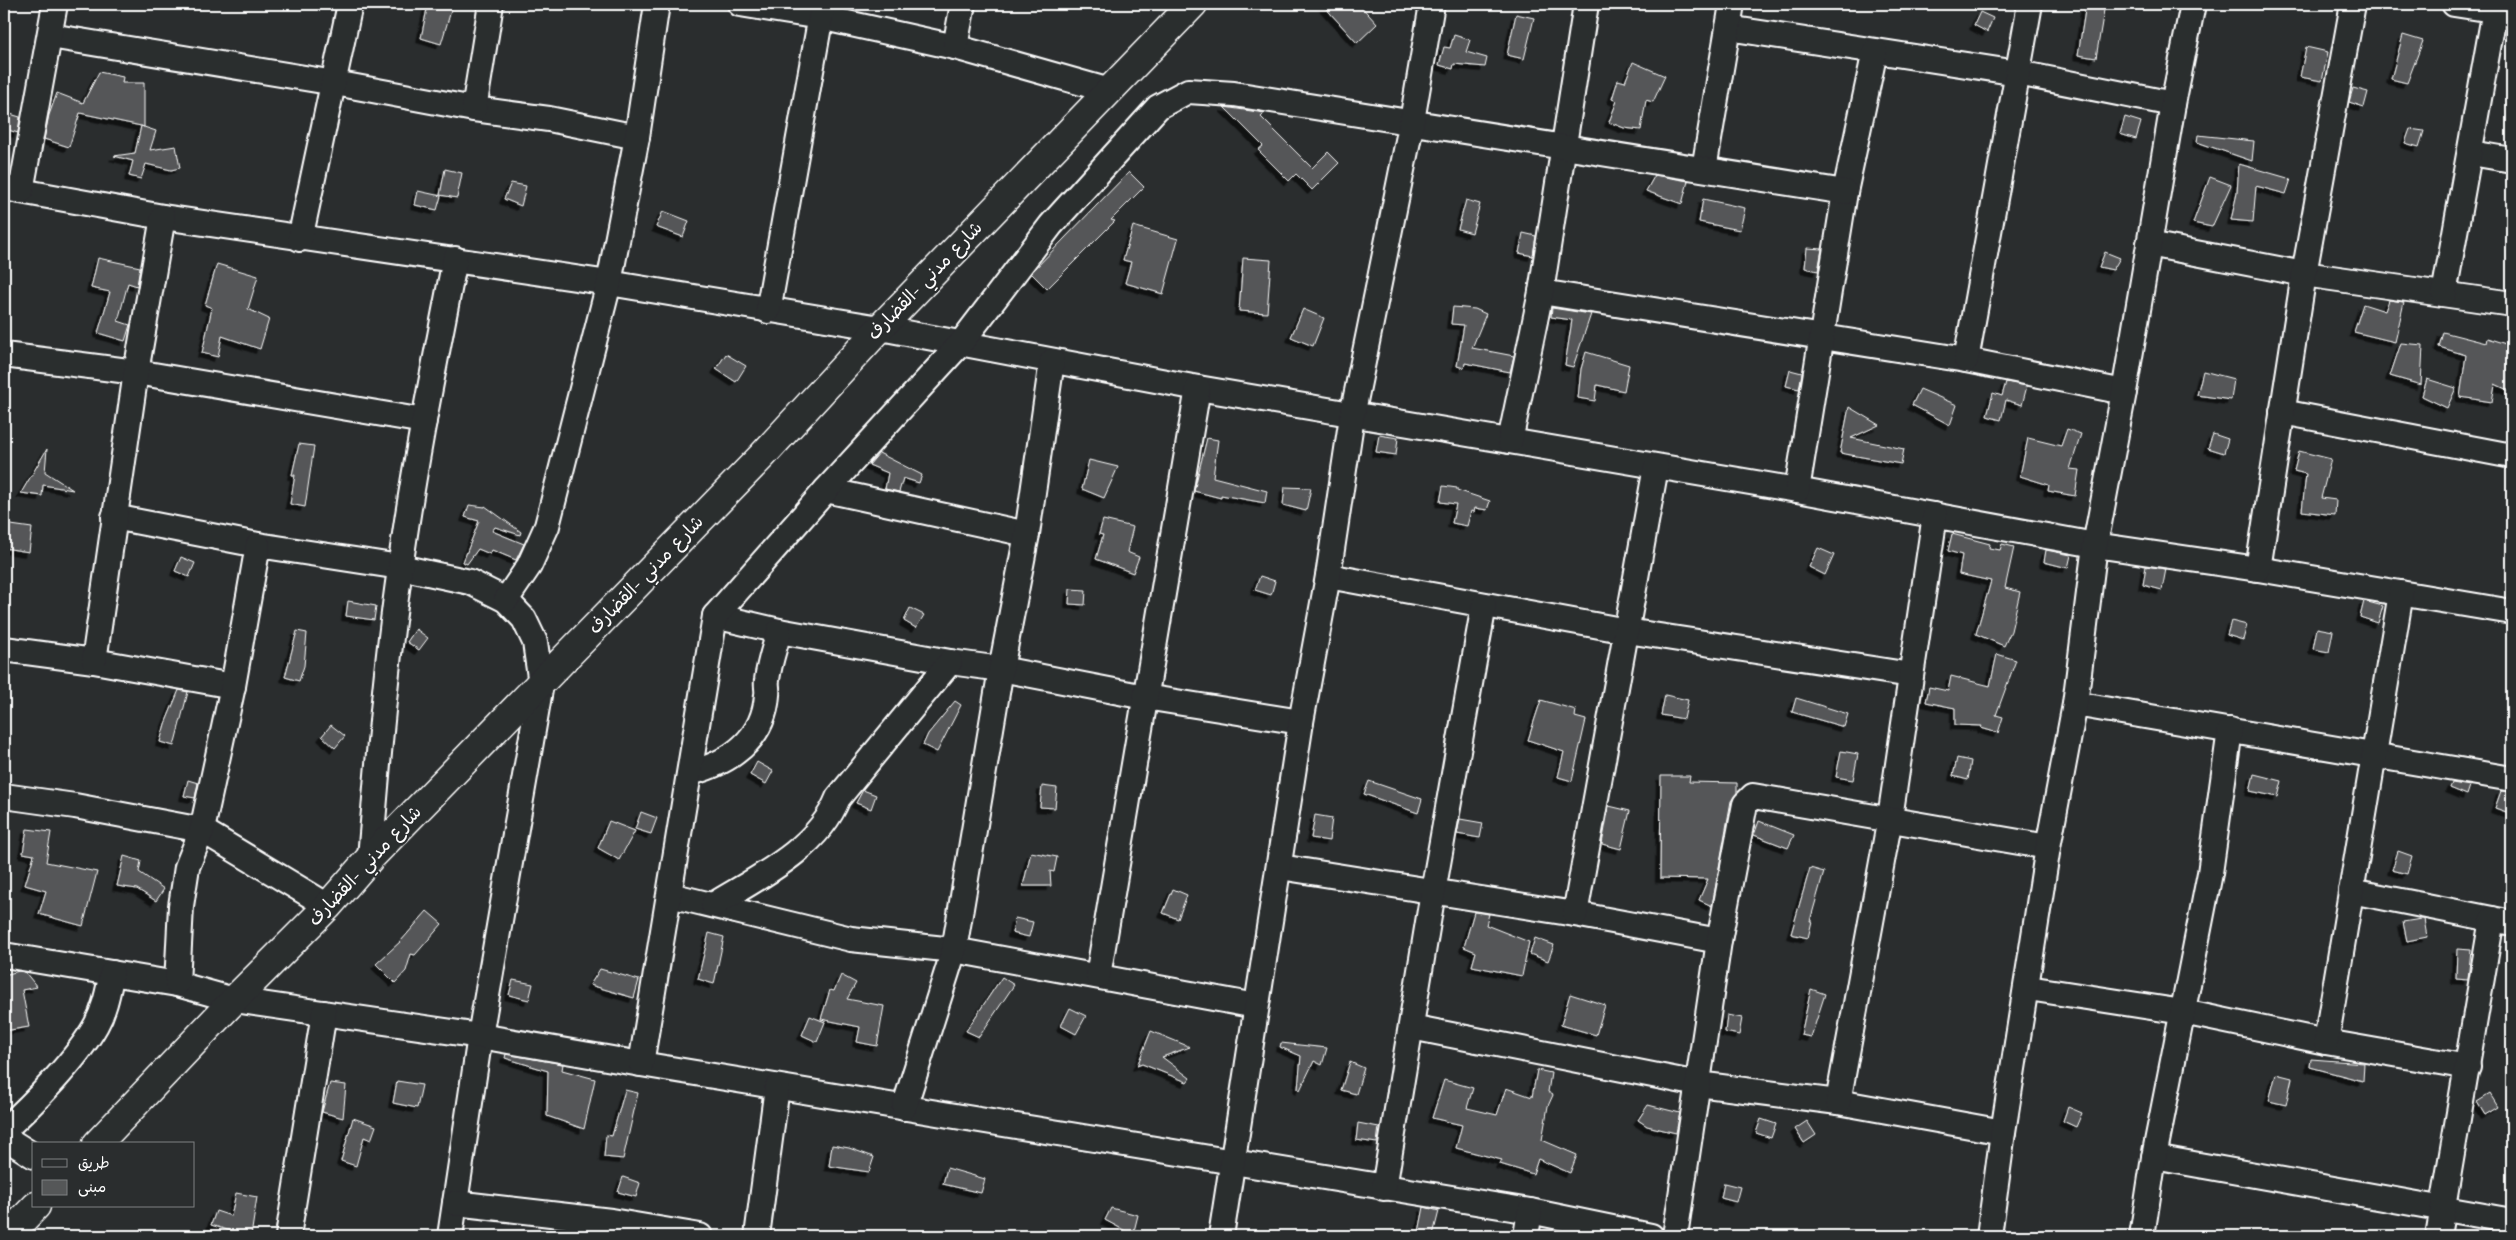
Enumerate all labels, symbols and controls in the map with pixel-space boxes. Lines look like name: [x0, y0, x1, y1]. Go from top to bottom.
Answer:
street label: شارع مدني -القضارف: [863, 217, 990, 348]
street label: شارع مدني -القضارف: [584, 511, 711, 642]
street label: شارع مدني -القضارف: [304, 802, 430, 934]
legend: [32, 1142, 195, 1208]
text: طريق: [78, 1154, 110, 1172]
text: مبنى: [78, 1178, 106, 1197]

